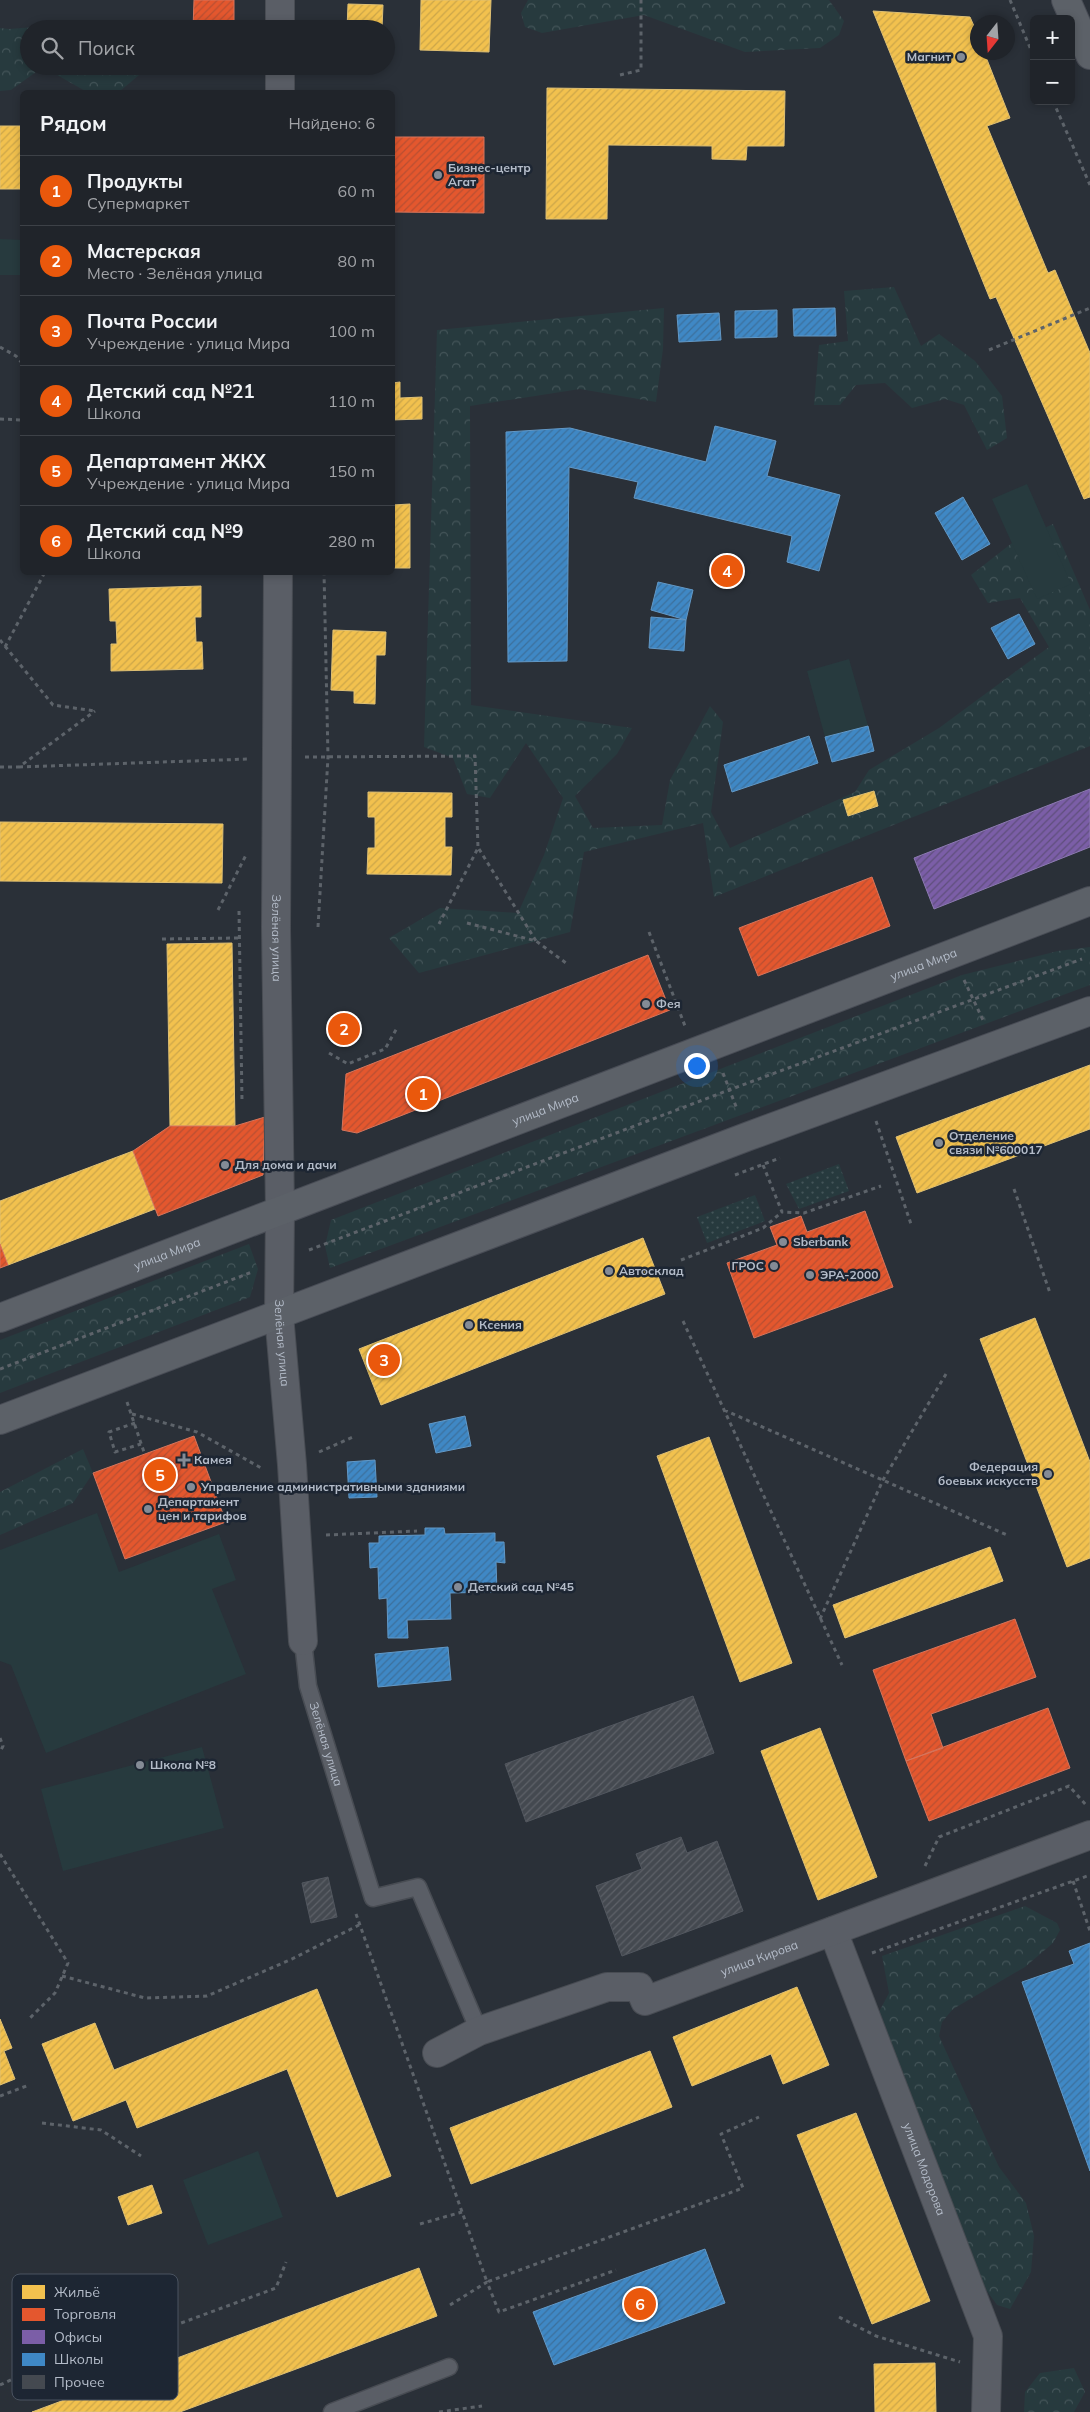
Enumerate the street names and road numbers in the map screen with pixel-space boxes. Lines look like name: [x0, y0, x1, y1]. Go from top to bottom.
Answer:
street label: Зелёная улица: [269, 894, 285, 982]
street label: улица Мира: [888, 945, 959, 984]
street label: улица Мира: [510, 1089, 581, 1128]
street label: улица Мира: [132, 1234, 202, 1273]
street label: Зелёная улица: [272, 1299, 293, 1387]
street label: Зелёная улица: [306, 1700, 346, 1788]
street label: улица Кирова: [718, 1937, 800, 1979]
street label: улица Модорова: [900, 2121, 949, 2217]

